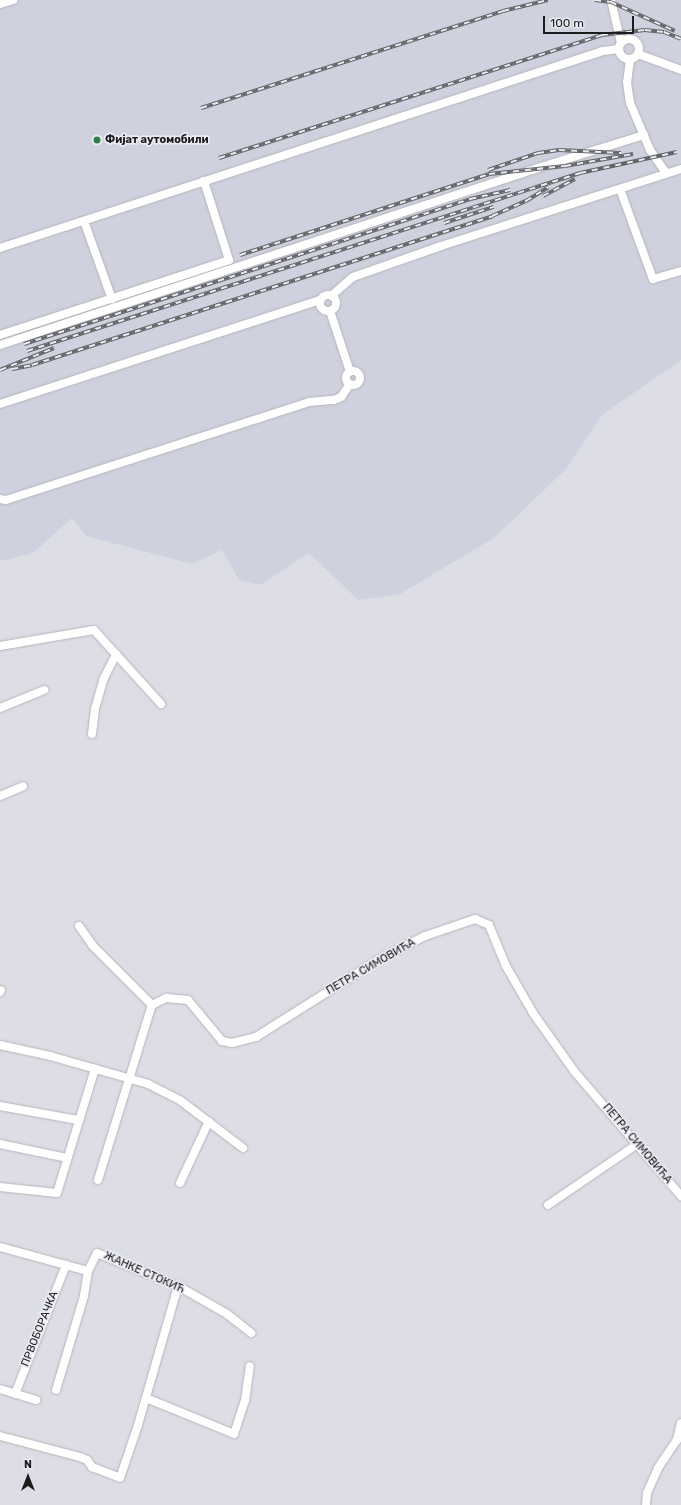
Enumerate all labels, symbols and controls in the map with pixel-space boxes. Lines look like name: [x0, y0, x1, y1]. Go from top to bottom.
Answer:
scale bar: [545, 8, 636, 34]
text: 100 m: [550, 16, 584, 30]
place label: Фијат аутомобили: [105, 133, 209, 147]
marker: Фијат аутомобили: [92, 135, 102, 145]
street label: ПЕТРА СИМОВИЋА: [324, 936, 418, 998]
street label: ПЕТРА СИМОВИЋА: [600, 1101, 674, 1187]
street label: ЖАНКЕ СТОКИЋ: [102, 1249, 186, 1297]
street label: ПРВОБОРАЧКА: [19, 1289, 61, 1369]
north arrow: [8, 1457, 48, 1497]
text: N: [24, 1458, 32, 1471]

